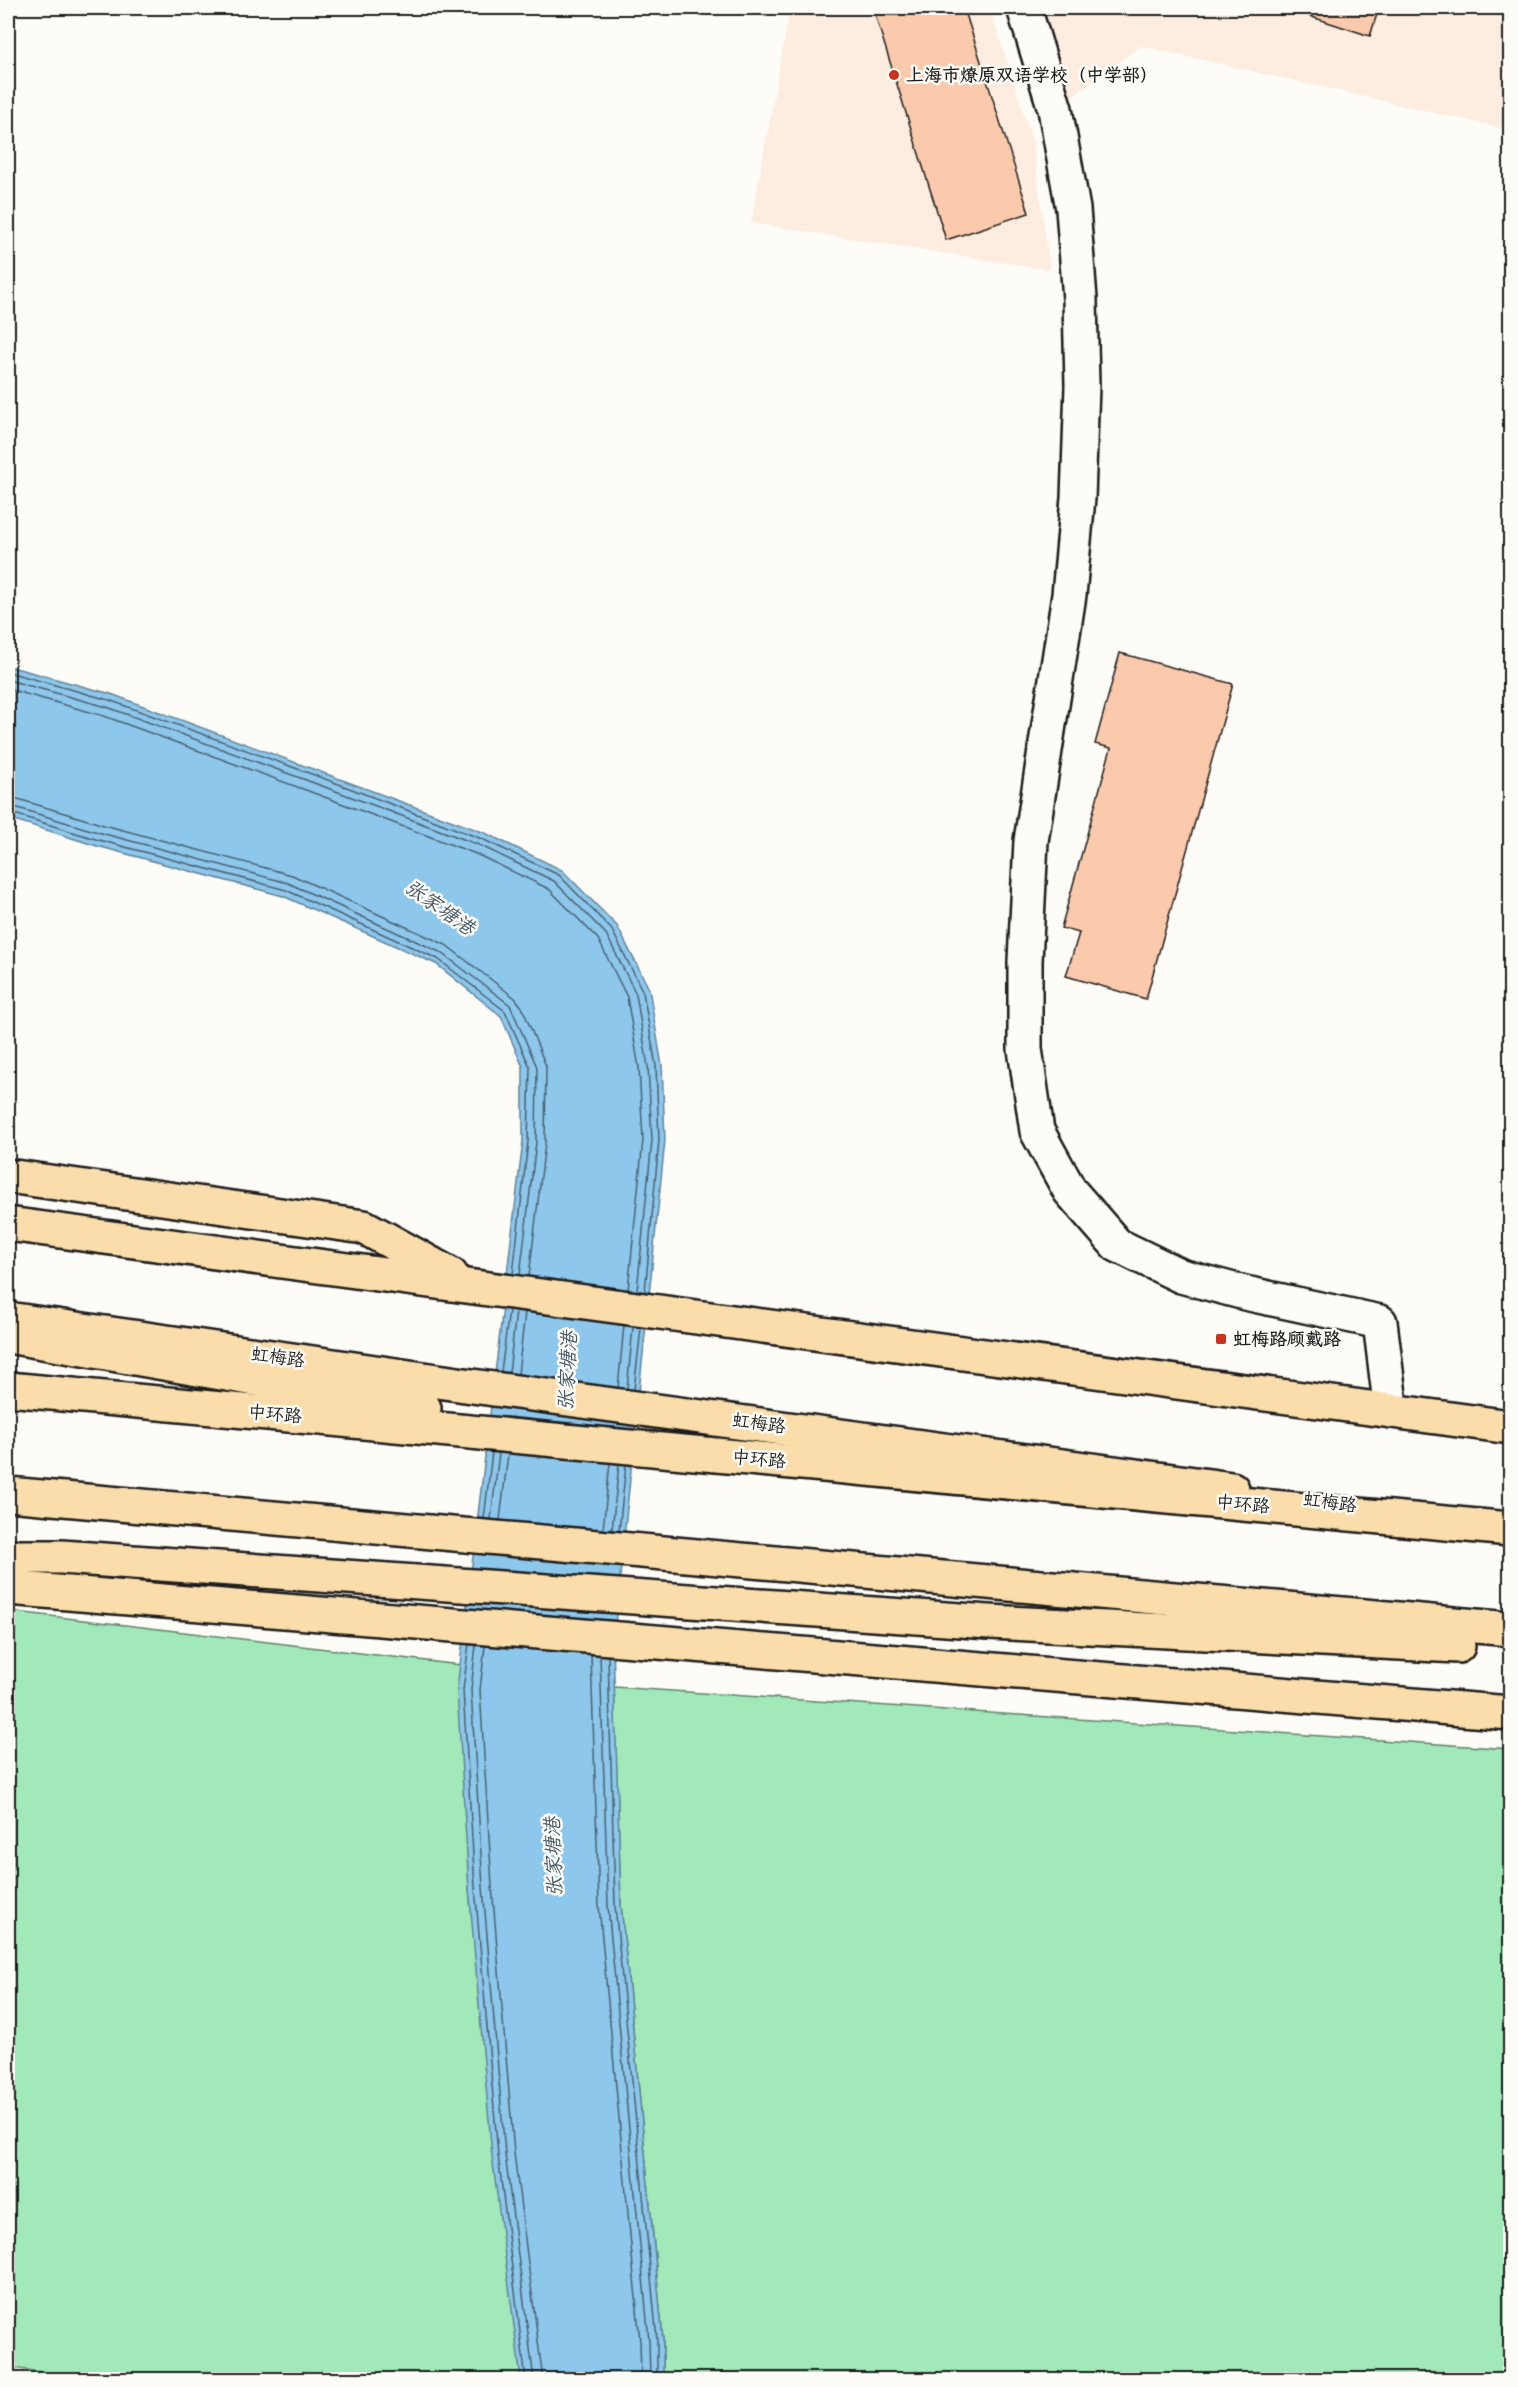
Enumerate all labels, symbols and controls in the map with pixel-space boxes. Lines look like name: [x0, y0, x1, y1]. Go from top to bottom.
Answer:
place label: 上海市燎原双语学校（中学部）: [906, 65, 1158, 86]
marker: 上海市燎原双语学校（中学部）: [887, 68, 901, 82]
water label: 张家塘港: [400, 875, 481, 942]
water label: 张家塘港: [554, 1328, 582, 1412]
place label: 虹梅路顾戴路: [1233, 1329, 1341, 1350]
marker: 虹梅路顾戴路: [1214, 1332, 1228, 1346]
street label: 虹梅路: [250, 1343, 306, 1372]
street label: 中环路: [247, 1402, 303, 1427]
street label: 虹梅路: [731, 1409, 787, 1438]
street label: 中环路: [731, 1447, 787, 1472]
street label: 虹梅路: [1302, 1488, 1358, 1517]
street label: 中环路: [1215, 1492, 1271, 1517]
water label: 张家塘港: [541, 1815, 567, 1897]

